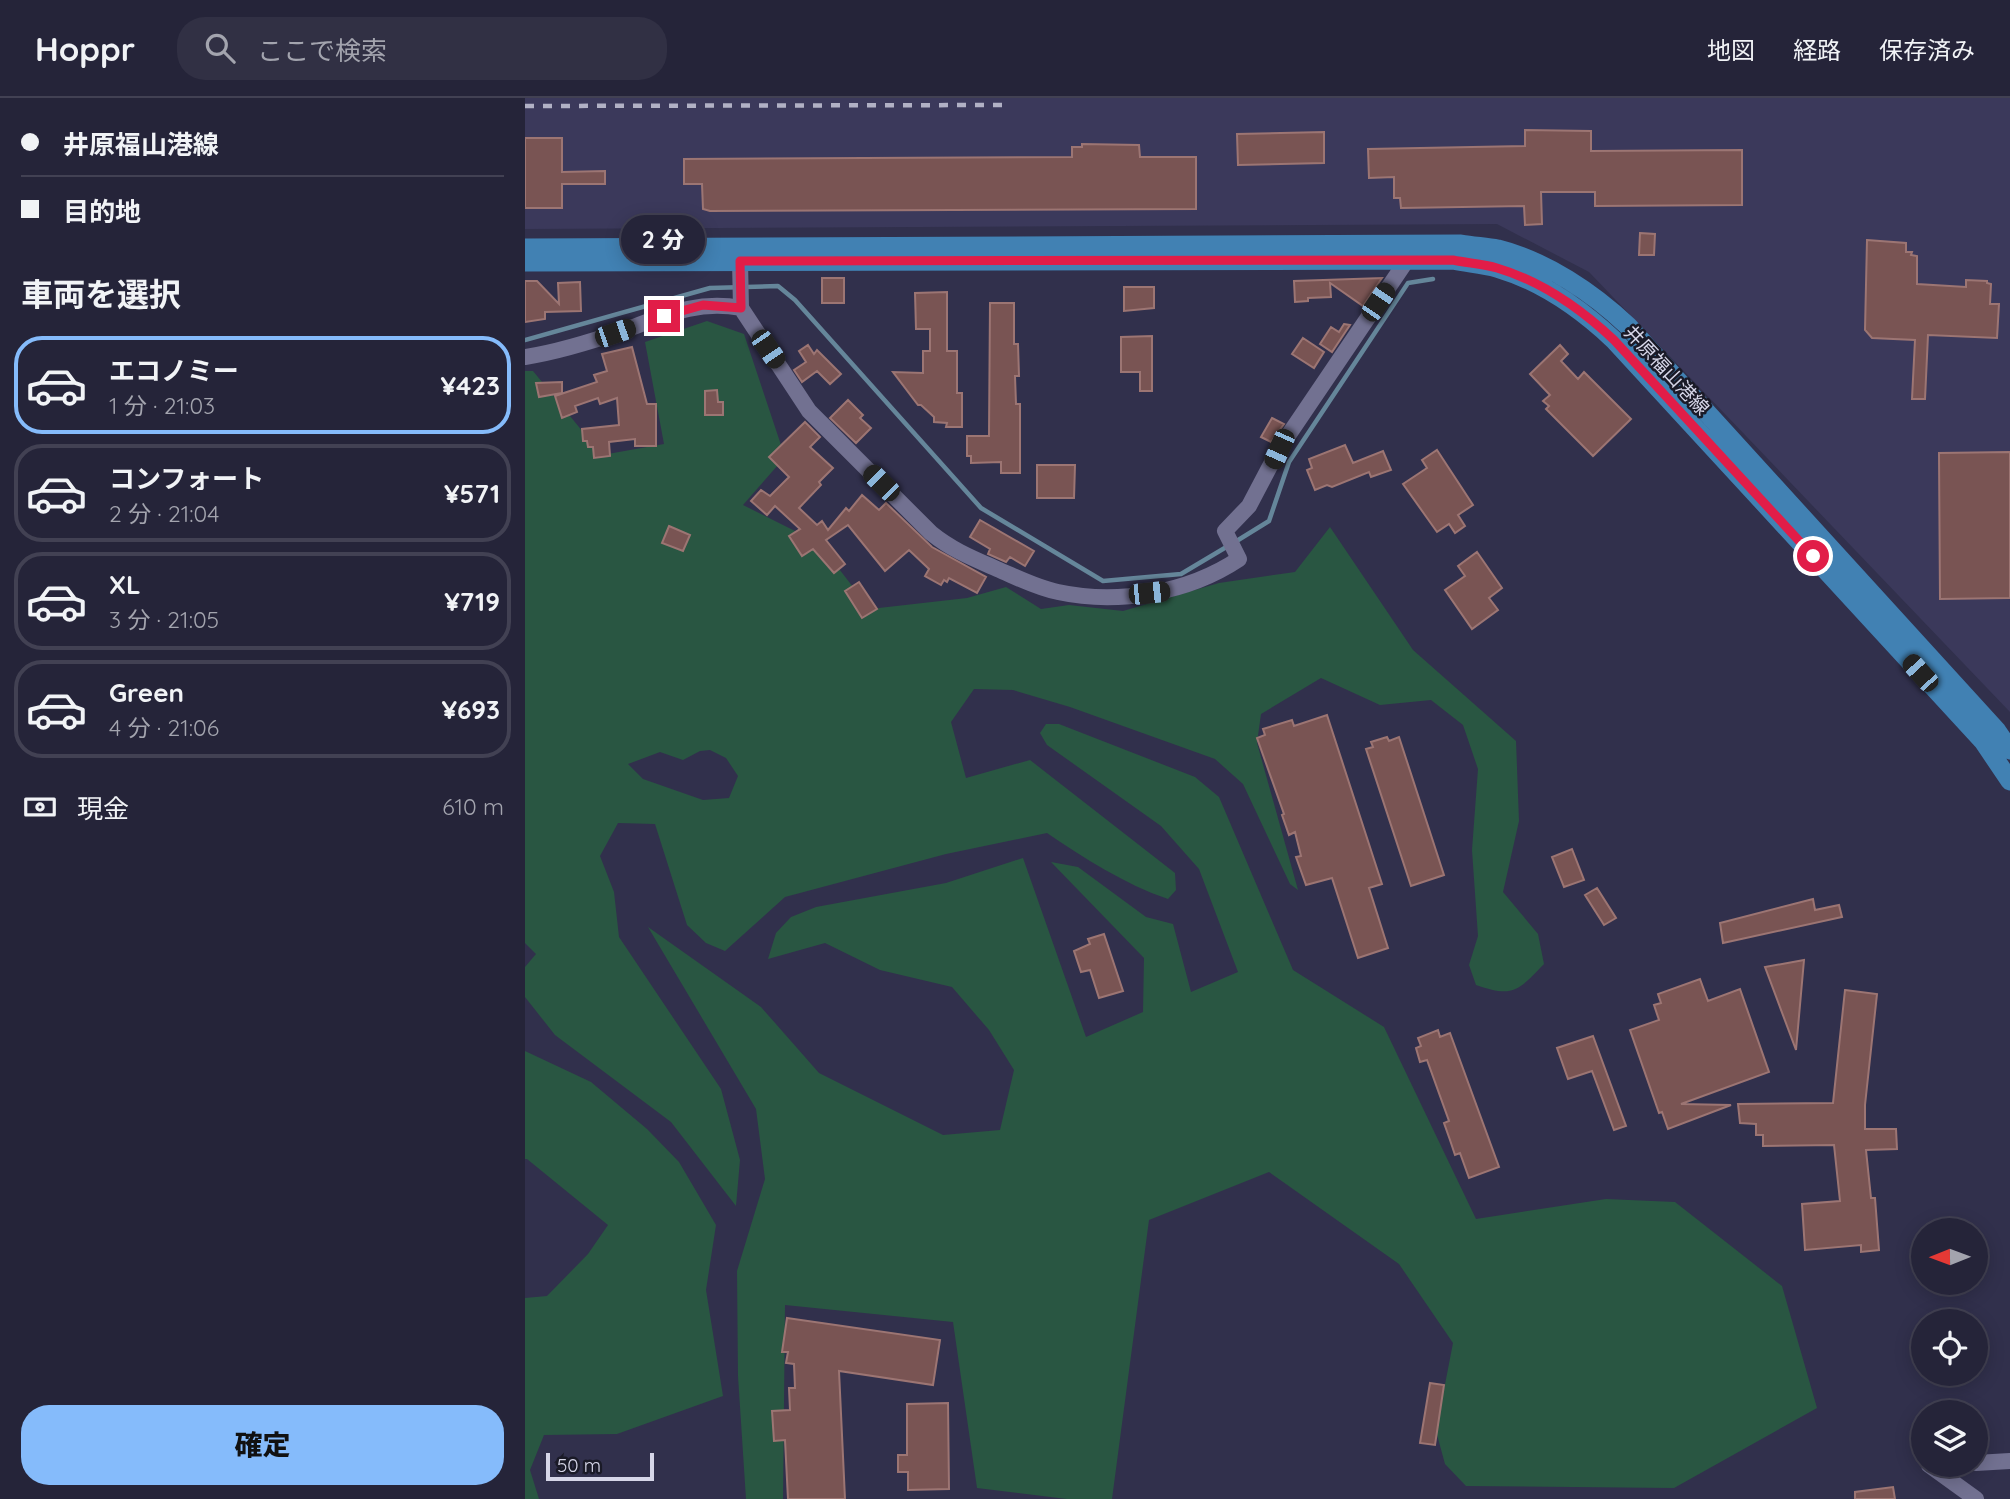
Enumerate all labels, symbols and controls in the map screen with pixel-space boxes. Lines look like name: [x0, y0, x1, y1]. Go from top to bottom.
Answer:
search box: [177, 17, 667, 80]
text: Hoppr: [35, 28, 135, 69]
icon: search: [201, 29, 239, 67]
text: ここで検索: [257, 34, 387, 67]
text: 地図: [1707, 35, 1755, 65]
text: 経路: [1793, 35, 1841, 65]
text: 保存済み: [1879, 35, 1975, 65]
text: 井原福山港線: [63, 128, 219, 161]
text: 目的地: [63, 195, 141, 228]
callout: 2 分: [622, 214, 706, 264]
text: 2 分: [642, 225, 684, 254]
text: 車両を選択: [21, 274, 181, 314]
car: [1358, 279, 1399, 325]
route end: [648, 300, 680, 332]
car: [592, 316, 639, 350]
street label: 井原福山港線: [1619, 320, 1715, 420]
car: [748, 326, 789, 372]
icon: car: [25, 354, 88, 417]
text: エコノミー: [109, 354, 239, 387]
text: ¥423: [440, 369, 500, 402]
text: 1 分 · 21:03: [109, 391, 215, 420]
car: [1261, 426, 1298, 472]
car: [859, 461, 904, 505]
icon: car: [25, 462, 88, 525]
text: コンフォート: [109, 462, 264, 495]
text: ¥571: [444, 477, 500, 510]
text: 2 分 · 21:04: [109, 499, 219, 528]
route start: [1797, 540, 1829, 572]
text: XL: [109, 568, 141, 601]
icon: car: [25, 570, 88, 633]
car: [1128, 580, 1171, 606]
text: ¥719: [444, 585, 500, 618]
text: 3 分 · 21:05: [109, 605, 219, 634]
car: [1899, 650, 1942, 696]
text: Green: [109, 676, 184, 709]
icon: car: [25, 678, 88, 741]
text: ¥693: [441, 693, 500, 726]
text: 4 分 · 21:06: [109, 713, 219, 742]
icon: cash: [21, 788, 59, 826]
text: 現金: [77, 792, 129, 825]
text: 610 m: [442, 792, 504, 821]
north arrow: [1911, 1218, 1988, 1295]
map controls: [1911, 1218, 1988, 1477]
button: locate: [1911, 1309, 1988, 1386]
button: layers: [1911, 1400, 1988, 1477]
button: 確定: [21, 1405, 504, 1485]
scale bar: [546, 1450, 655, 1482]
text: 50 m: [557, 1453, 601, 1477]

